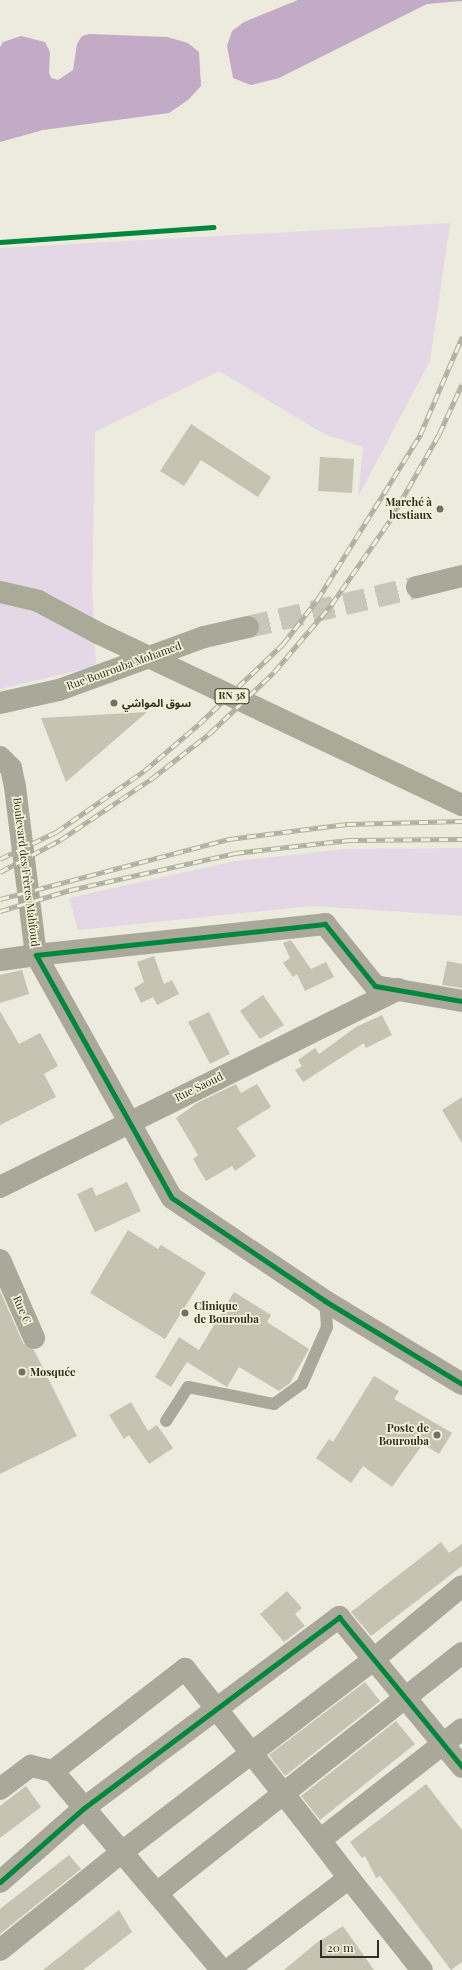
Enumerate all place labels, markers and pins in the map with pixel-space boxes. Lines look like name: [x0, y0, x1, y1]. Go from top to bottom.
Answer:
place label: Marché à bestiaux: [385, 496, 432, 522]
marker: Marché à bestiaux: [435, 504, 445, 514]
place label: سوق المواشي: [122, 696, 191, 710]
marker: سوق المواشي: [109, 698, 119, 708]
place label: Clinique de Bourouba: [194, 1300, 259, 1326]
marker: Clinique de Bourouba: [179, 1307, 191, 1319]
place label: Mosquée: [30, 1365, 75, 1379]
marker: Mosquée: [17, 1367, 27, 1377]
place label: Poste de Bourouba: [379, 1422, 429, 1448]
marker: Poste de Bourouba: [432, 1430, 442, 1440]

